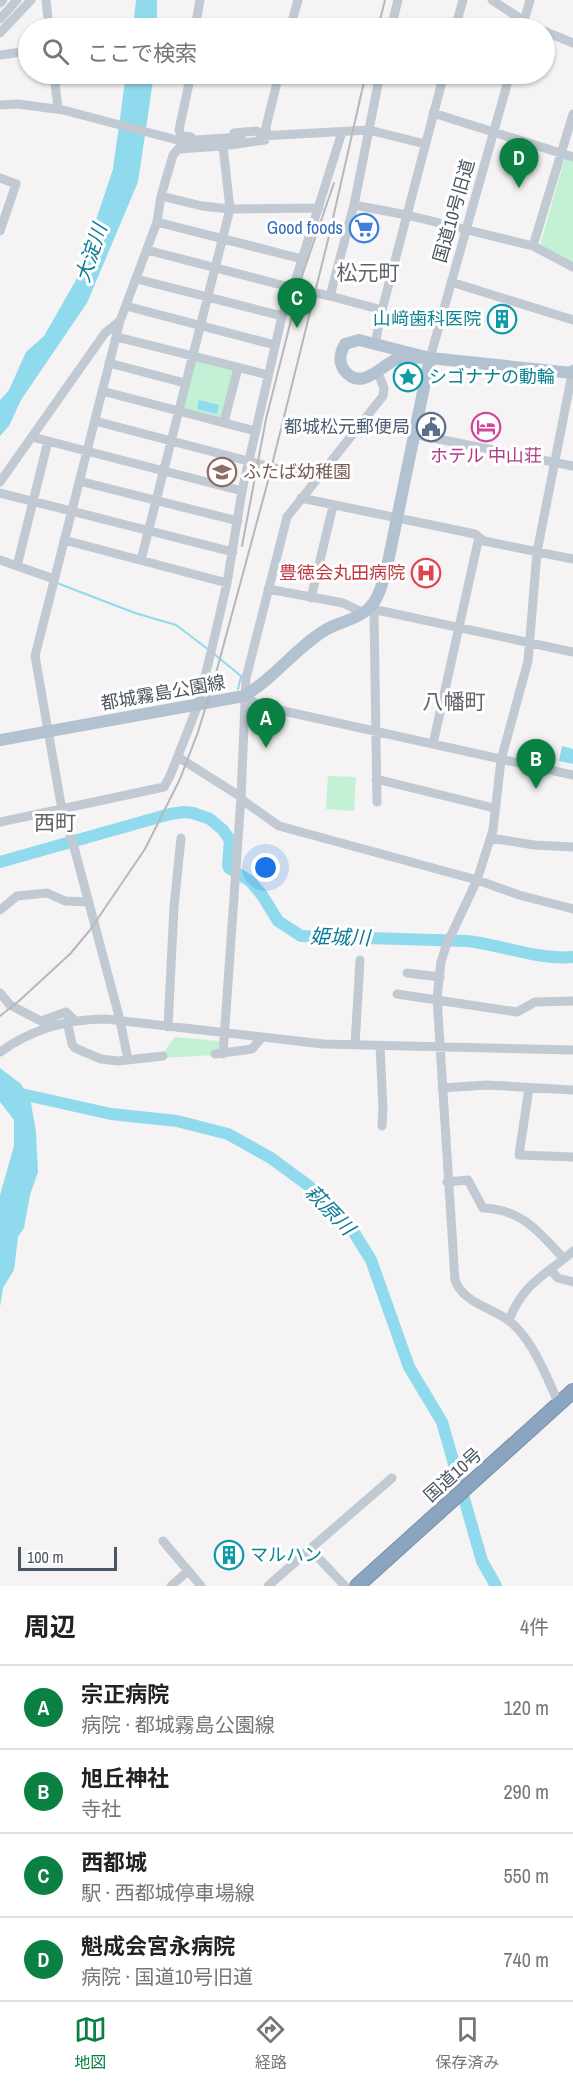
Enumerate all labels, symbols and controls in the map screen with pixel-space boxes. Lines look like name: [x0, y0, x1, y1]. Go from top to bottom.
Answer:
search box: [18, 18, 555, 84]
icon: search: [39, 35, 72, 68]
text: ここで検索: [87, 38, 197, 68]
pin: D: [500, 138, 538, 188]
street label: 国道10号旧道: [427, 156, 480, 265]
supermarket icon: Good foods: [348, 212, 380, 244]
place label: Good foods: [267, 215, 343, 240]
water label: 大淀川: [68, 218, 113, 286]
district label: 松元町: [337, 258, 400, 287]
pin: C: [278, 278, 316, 328]
building icon: 山﨑歯科医院: [486, 303, 518, 335]
place label: 山﨑歯科医院: [373, 306, 481, 331]
place icon: シゴナナの動輪: [392, 361, 424, 393]
place label: シゴナナの動輪: [429, 364, 555, 389]
public building icon: 都城松元郵便局: [415, 411, 447, 443]
hotel icon: ホテル 中山荘: [470, 411, 502, 443]
place label: 都城松元郵便局: [284, 414, 410, 439]
place label: ホテル 中山荘: [430, 443, 542, 468]
school or university icon: ふたば幼稚園: [206, 456, 238, 488]
place label: ふたば幼稚園: [243, 459, 351, 484]
hospital icon: 豊徳会丸田病院: [410, 557, 442, 589]
place label: 豊徳会丸田病院: [279, 560, 405, 585]
street label: 都城霧島公園線: [99, 669, 227, 716]
district label: 八幡町: [423, 687, 486, 716]
pin: A: [246, 698, 286, 748]
pin: B: [516, 740, 556, 789]
district label: 西町: [34, 808, 76, 837]
your location: [251, 853, 280, 882]
water label: 姫城川: [310, 922, 372, 951]
water label: 萩原川: [300, 1179, 362, 1242]
street label: 国道10号: [418, 1442, 487, 1507]
building icon: マルハン: [213, 1539, 245, 1571]
place label: マルハン: [250, 1542, 322, 1567]
scale bar: [18, 1544, 117, 1572]
text: 100 m: [27, 1546, 63, 1568]
text: 周辺: [24, 1609, 76, 1644]
text: 4件: [520, 1613, 549, 1640]
text: 宗正病院: [81, 1679, 169, 1709]
text: A: [38, 1694, 49, 1721]
text: 120 m: [503, 1694, 549, 1721]
text: 病院 · 都城霧島公園線: [81, 1711, 275, 1738]
text: 旭丘神社: [81, 1763, 169, 1793]
text: B: [38, 1778, 49, 1805]
text: 290 m: [503, 1778, 549, 1805]
text: 寺社: [81, 1795, 121, 1822]
text: 西都城: [81, 1847, 147, 1877]
text: C: [38, 1862, 49, 1889]
text: 550 m: [503, 1862, 549, 1889]
text: 駅 · 西都城停車場線: [81, 1879, 255, 1906]
text: 魁成会宮永病院: [81, 1931, 235, 1961]
text: D: [38, 1946, 49, 1973]
text: 740 m: [503, 1946, 549, 1973]
text: 病院 · 国道10号旧道: [81, 1963, 253, 1990]
tab: 地図: [74, 2013, 107, 2073]
tab: 経路: [254, 2013, 287, 2073]
tab: 保存済み: [435, 2013, 499, 2073]

